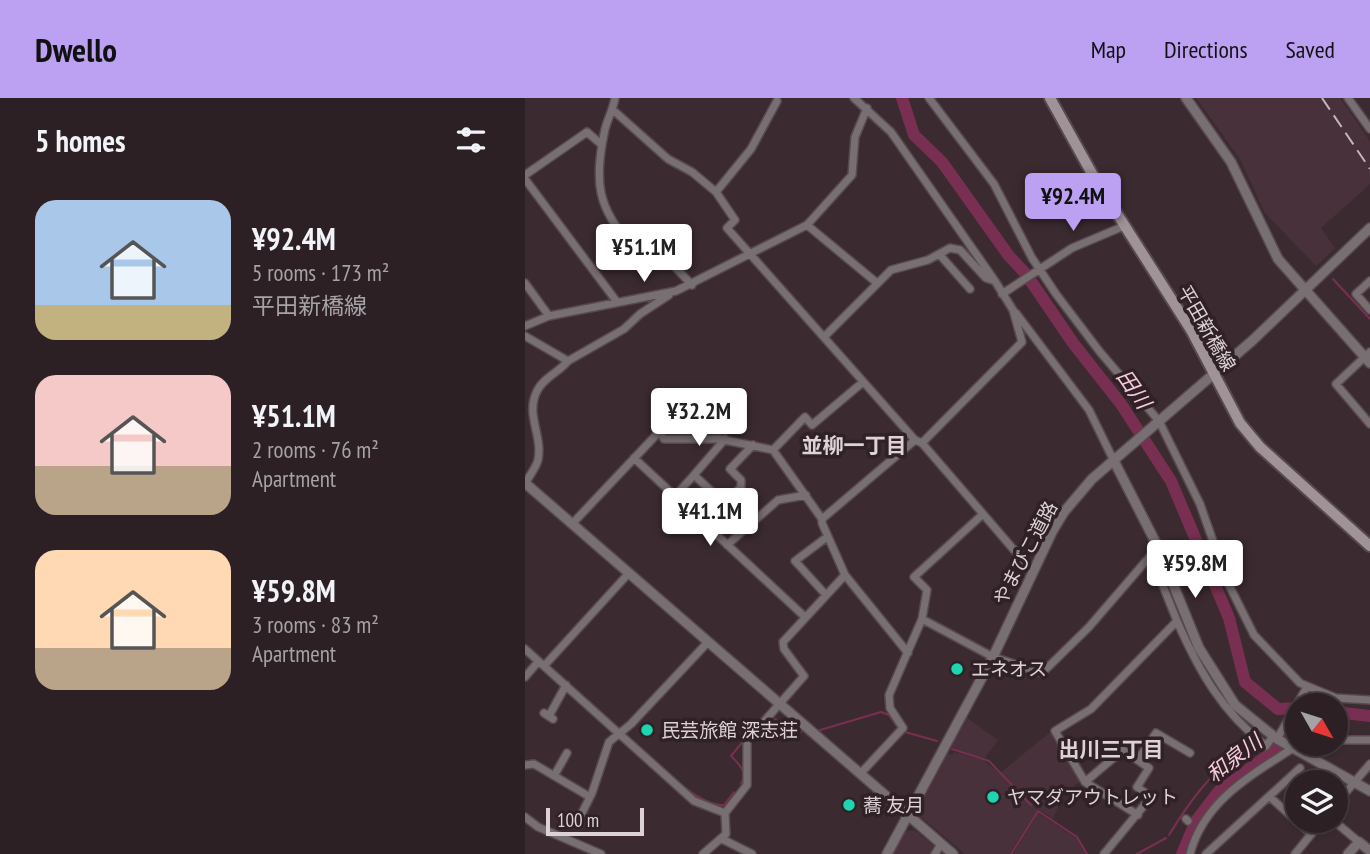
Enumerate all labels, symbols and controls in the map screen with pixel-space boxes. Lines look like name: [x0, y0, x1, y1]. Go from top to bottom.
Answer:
text: Dwello: [35, 28, 117, 71]
text: Map: [1091, 34, 1126, 65]
text: Directions: [1164, 34, 1248, 65]
text: Saved: [1286, 34, 1335, 65]
text: 5 homes: [35, 121, 126, 160]
icon: filters: [452, 121, 490, 159]
pin: ¥92.4M: [1016, 174, 1130, 233]
text: ¥92.4M: [1041, 181, 1105, 210]
text: ¥92.4M: [252, 219, 336, 258]
pin: ¥51.1M: [587, 225, 701, 284]
icon: home: [91, 228, 175, 312]
text: ¥51.1M: [612, 232, 676, 261]
text: 5 rooms · 173 m²: [252, 258, 389, 287]
street label: 平田新橋線: [1173, 281, 1241, 375]
text: 平田新橋線: [252, 291, 367, 320]
water label: 田川: [1111, 364, 1158, 416]
pin: ¥32.2M: [642, 388, 756, 448]
text: ¥51.1M: [252, 396, 336, 435]
text: ¥32.2M: [667, 396, 731, 425]
icon: home: [91, 403, 175, 487]
district label: 並柳一丁目: [802, 432, 907, 459]
text: 2 rooms · 76 m²: [252, 435, 379, 464]
text: Apartment: [252, 464, 336, 493]
pin: ¥41.1M: [653, 489, 767, 548]
text: ¥41.1M: [678, 496, 742, 525]
street label: やまびこ道路: [988, 497, 1062, 609]
pin: ¥59.8M: [1138, 540, 1252, 600]
text: ¥59.8M: [1163, 548, 1227, 577]
text: ¥59.8M: [252, 571, 336, 610]
icon: home: [91, 578, 175, 662]
text: 3 rooms · 83 m²: [252, 610, 379, 639]
text: Apartment: [252, 639, 336, 668]
place label: エネオス: [971, 657, 1047, 681]
marker: エネオス: [949, 661, 965, 677]
north arrow: [1285, 693, 1347, 756]
map controls: [1285, 693, 1348, 833]
place label: 民芸旅館 深志荘: [661, 718, 798, 742]
marker: 民芸旅館 深志荘: [639, 722, 655, 738]
water label: 和泉川: [1201, 727, 1269, 788]
district label: 出川三丁目: [1059, 736, 1164, 763]
button: layers: [1285, 770, 1348, 833]
place label: ヤマダアウトレット: [1007, 785, 1178, 809]
marker: ヤマダアウトレット: [985, 789, 1001, 805]
place label: 蕎 友月: [863, 793, 924, 817]
marker: 蕎 友月: [841, 797, 857, 813]
scale bar: [546, 805, 644, 837]
text: 100 m: [557, 808, 599, 832]

